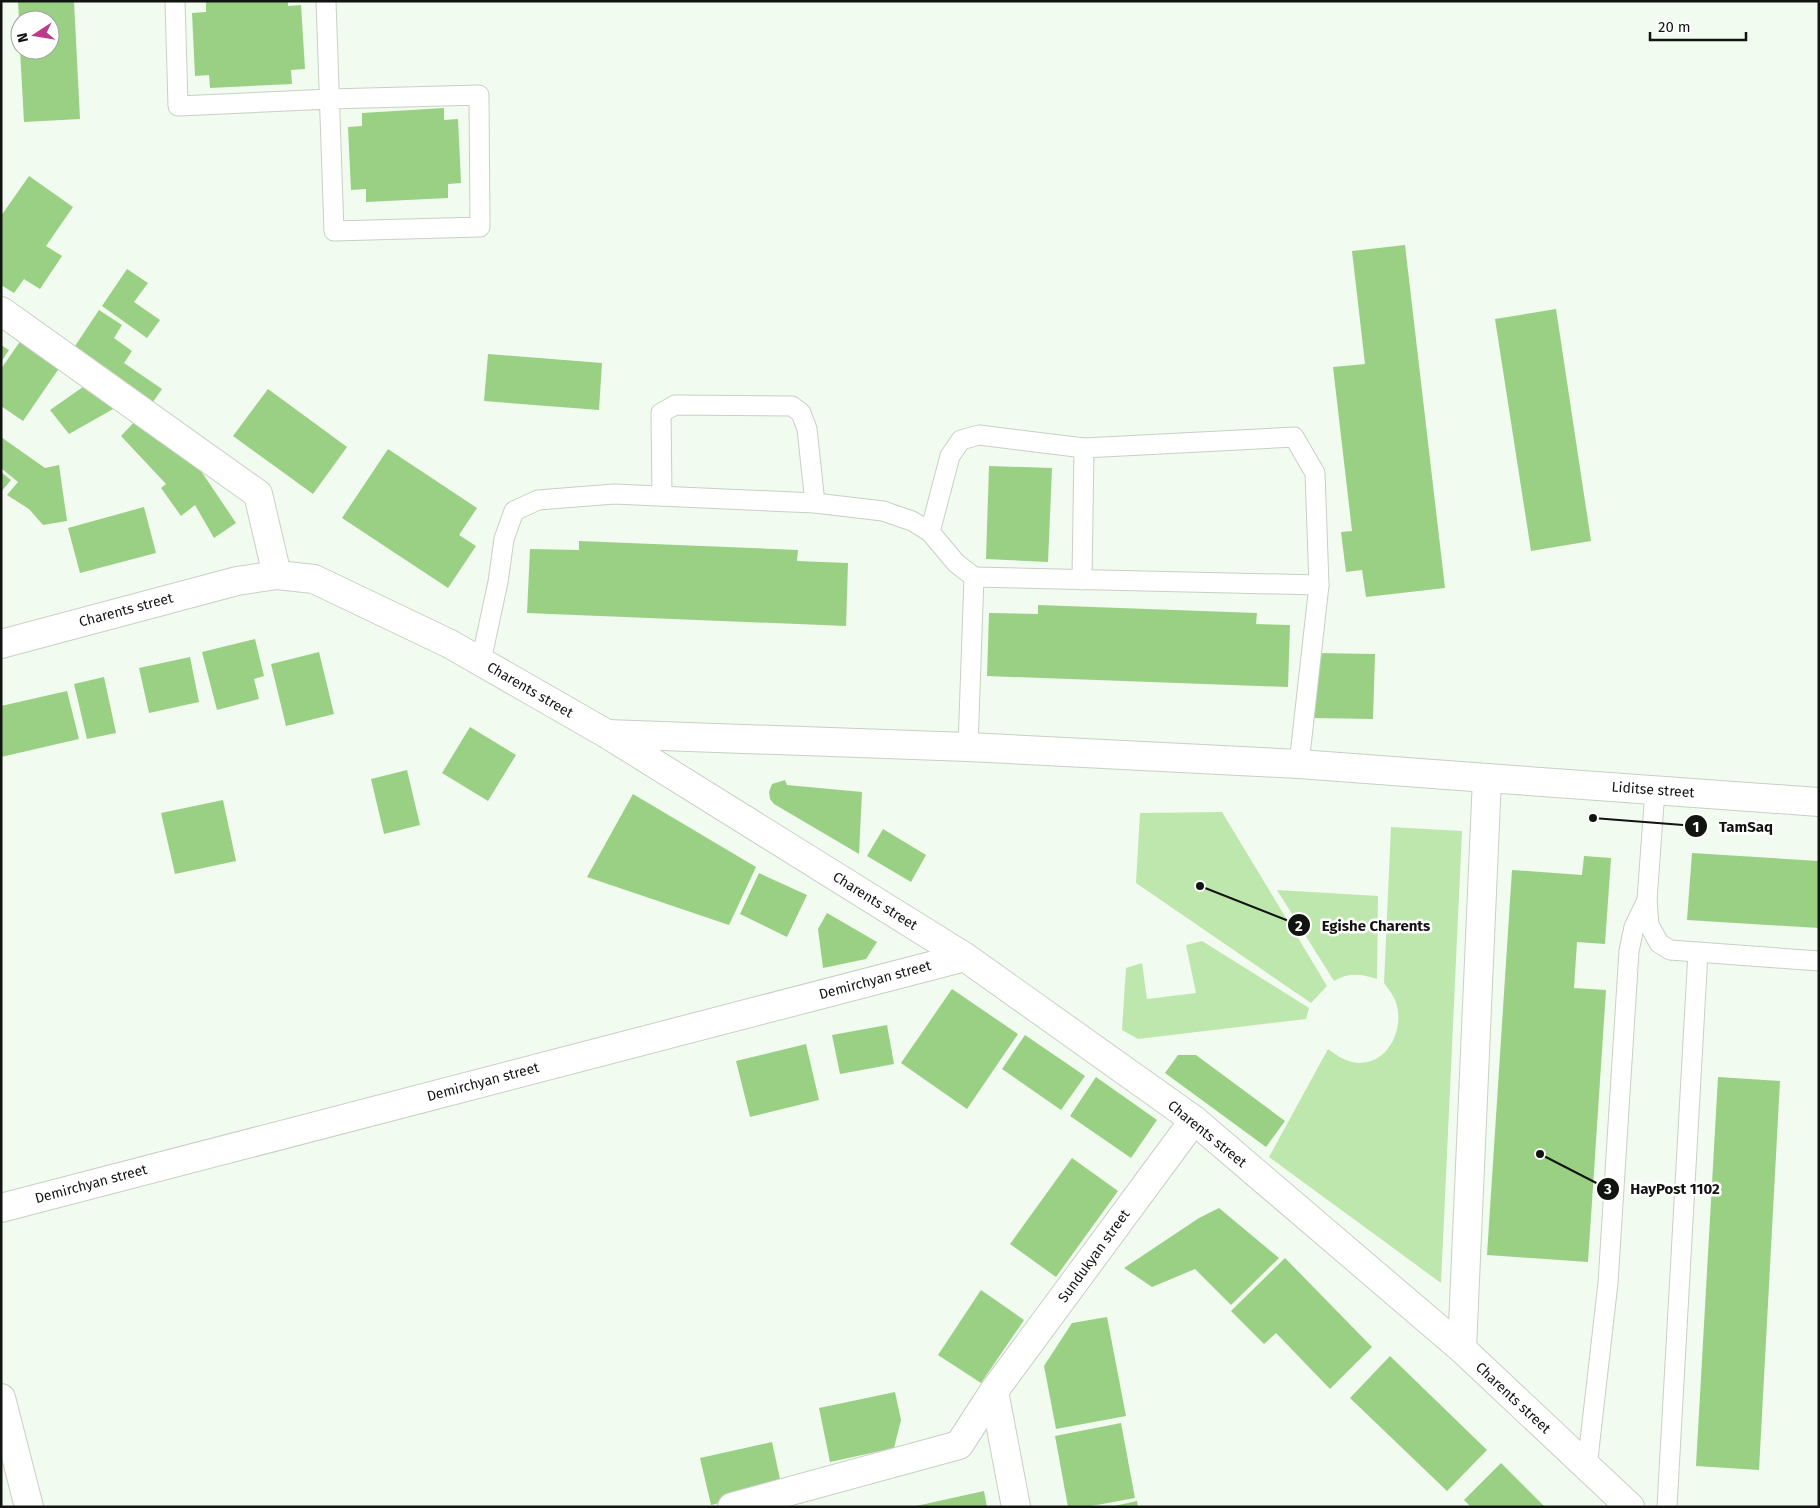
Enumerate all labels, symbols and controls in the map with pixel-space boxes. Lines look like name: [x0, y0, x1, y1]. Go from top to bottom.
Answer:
north arrow: [10, 10, 60, 60]
scale bar: [1650, 10, 1746, 42]
text: 20 m: [1658, 18, 1691, 36]
text: N: [13, 31, 32, 44]
street label: Charents street: [77, 589, 176, 631]
street label: Charents street: [484, 659, 577, 722]
street label: Liditse street: [1611, 779, 1696, 801]
callout: TamSaq: [1684, 811, 1783, 841]
text: 1: [1693, 818, 1699, 836]
text: TamSaq: [1719, 818, 1773, 836]
street label: Charents street: [830, 868, 921, 934]
callout: Egishe Charents: [1287, 910, 1441, 940]
text: 2: [1295, 917, 1303, 935]
text: Egishe Charents: [1322, 917, 1430, 935]
street label: Demirchyan street: [817, 957, 934, 1003]
street label: Demirchyan street: [425, 1059, 542, 1105]
street label: Charents street: [1164, 1097, 1251, 1172]
street label: Demirchyan street: [33, 1161, 150, 1207]
callout: HayPost 1102: [1596, 1174, 1730, 1204]
text: 3: [1603, 1180, 1612, 1198]
text: HayPost 1102: [1630, 1180, 1720, 1198]
street label: Sundukyan street: [1055, 1205, 1134, 1306]
street label: Charents street: [1472, 1359, 1555, 1438]

